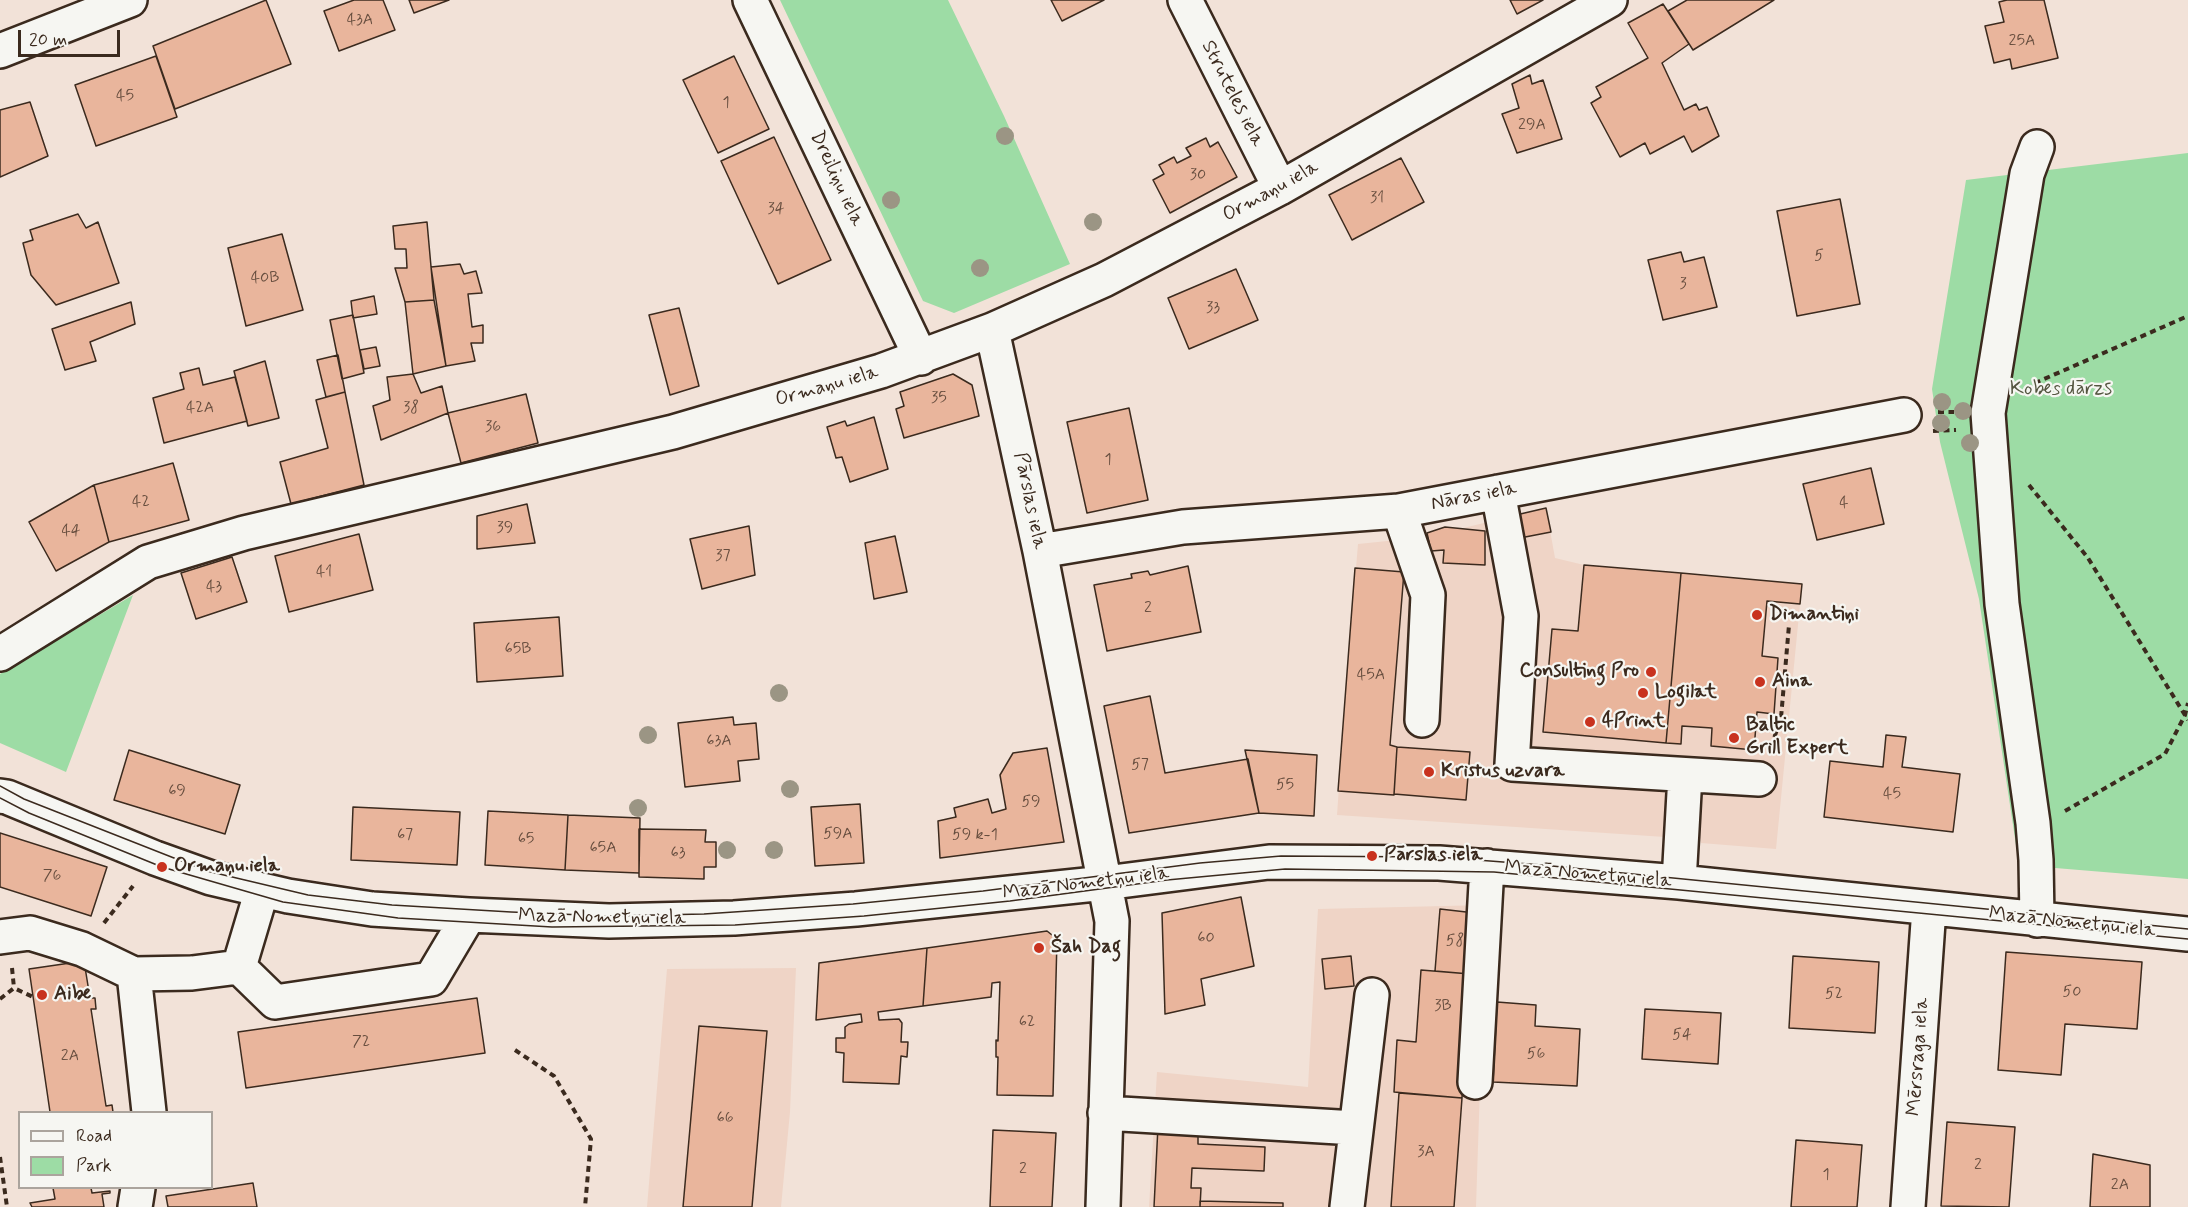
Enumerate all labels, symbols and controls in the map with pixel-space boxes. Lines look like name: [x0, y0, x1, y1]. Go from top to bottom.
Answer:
house number: 43A: [347, 11, 373, 31]
scale bar: [21, 18, 123, 56]
text: 20 m: [29, 28, 67, 52]
house number: 25A: [2009, 32, 2035, 52]
street label: Struteles iela: [1195, 37, 1269, 151]
house number: 45: [116, 87, 134, 107]
house number: 1: [722, 94, 730, 114]
house number: 29A: [1518, 116, 1546, 136]
street label: Dreiliņu iela: [804, 128, 868, 230]
street label: Ormaņu iela: [1219, 156, 1323, 228]
house number: 30: [1190, 166, 1206, 186]
house number: 31: [1370, 189, 1384, 209]
house number: 34: [768, 200, 784, 220]
house number: 5: [1814, 247, 1824, 267]
house number: 40B: [251, 269, 279, 289]
house number: 3: [1679, 275, 1687, 295]
house number: 33: [1206, 299, 1220, 319]
street label: Ormaņu iela: [773, 361, 881, 413]
park label: Kobes dārzs: [2010, 378, 2112, 402]
house number: 35: [931, 389, 947, 409]
house number: 42A: [186, 399, 214, 419]
house number: 38: [403, 399, 419, 419]
house number: 36: [485, 418, 501, 438]
street label: Pārslas iela: [1007, 450, 1051, 552]
house number: 1: [1104, 451, 1112, 471]
street label: Nāras iela: [1429, 477, 1519, 517]
house number: 42: [132, 493, 150, 513]
house number: 4: [1839, 494, 1849, 514]
house number: 39: [497, 519, 513, 539]
house number: 44: [61, 522, 81, 542]
house number: 37: [715, 547, 731, 567]
house number: 41: [316, 563, 332, 583]
house number: 43: [206, 578, 222, 598]
house number: 2: [1144, 599, 1152, 619]
place label: Dimantiņi: [1769, 603, 1859, 627]
marker: Dimantiņi: [1750, 608, 1764, 622]
house number: 65B: [505, 640, 531, 660]
place label: Consulting Pro: [1520, 660, 1639, 684]
marker: Consulting Pro: [1644, 665, 1658, 679]
house number: 45A: [1357, 666, 1385, 686]
place label: Aina: [1772, 670, 1812, 694]
marker: Aina: [1753, 675, 1767, 689]
place label: Logilat: [1655, 681, 1717, 705]
marker: Logilat: [1636, 686, 1650, 700]
place label: 4Print: [1602, 710, 1665, 734]
place label: Baltic Grill Expert: [1746, 714, 1848, 761]
marker: 4Print: [1583, 715, 1597, 729]
marker: Baltic Grill Expert: [1727, 731, 1741, 745]
house number: 63A: [706, 732, 732, 752]
house number: 57: [1131, 756, 1149, 776]
place label: Kristus uzvara: [1441, 760, 1564, 784]
marker: Kristus uzvara: [1422, 765, 1436, 779]
house number: 55: [1276, 776, 1294, 796]
house number: 69: [168, 782, 186, 802]
house number: 45: [1883, 785, 1901, 805]
house number: 59: [1021, 793, 1041, 813]
house number: 59A: [823, 825, 853, 845]
house number: 67: [397, 826, 413, 846]
house number: 59 k-1: [952, 826, 998, 846]
house number: 65: [518, 830, 534, 850]
house number: 65A: [589, 839, 617, 859]
house number: 63: [671, 844, 685, 864]
place label: Pārslas iela: [1384, 844, 1482, 868]
marker: Pārslas iela: [1365, 849, 1379, 863]
place label: Ormaņu iela: [174, 855, 280, 879]
street label: Mazā Nometņu iela: [1503, 856, 1673, 894]
marker: Ormaņu iela: [155, 860, 169, 874]
street label: Mazā Nometņu iela: [1001, 862, 1171, 906]
house number: 76: [43, 867, 61, 887]
street label: Mazā Nometņu iela: [1987, 902, 2157, 944]
street label: Mazā Nometņu iela: [518, 905, 686, 931]
house number: 60: [1197, 929, 1215, 949]
house number: 58: [1446, 932, 1464, 952]
place label: Šah Dag: [1051, 936, 1121, 960]
marker: Šah Dag: [1032, 941, 1046, 955]
place label: Aibe: [54, 983, 91, 1007]
house number: 50: [2063, 983, 2081, 1003]
house number: 52: [1825, 985, 1843, 1005]
marker: Aibe: [35, 988, 49, 1002]
house number: 3B: [1434, 997, 1452, 1017]
street label: Mērsraga iela: [1903, 997, 1935, 1117]
house number: 62: [1019, 1013, 1035, 1033]
house number: 54: [1672, 1026, 1692, 1046]
house number: 72: [352, 1033, 370, 1053]
house number: 56: [1527, 1045, 1545, 1065]
house number: 2A: [61, 1047, 79, 1067]
house number: 66: [716, 1109, 734, 1129]
legend: [18, 1111, 213, 1189]
text: Road: [76, 1124, 112, 1148]
house number: 3A: [1417, 1143, 1435, 1163]
text: Park: [76, 1154, 112, 1178]
house number: 2: [1974, 1156, 1982, 1176]
house number: 2: [1019, 1160, 1027, 1180]
house number: 1: [1822, 1166, 1830, 1186]
house number: 2A: [2111, 1176, 2129, 1196]

